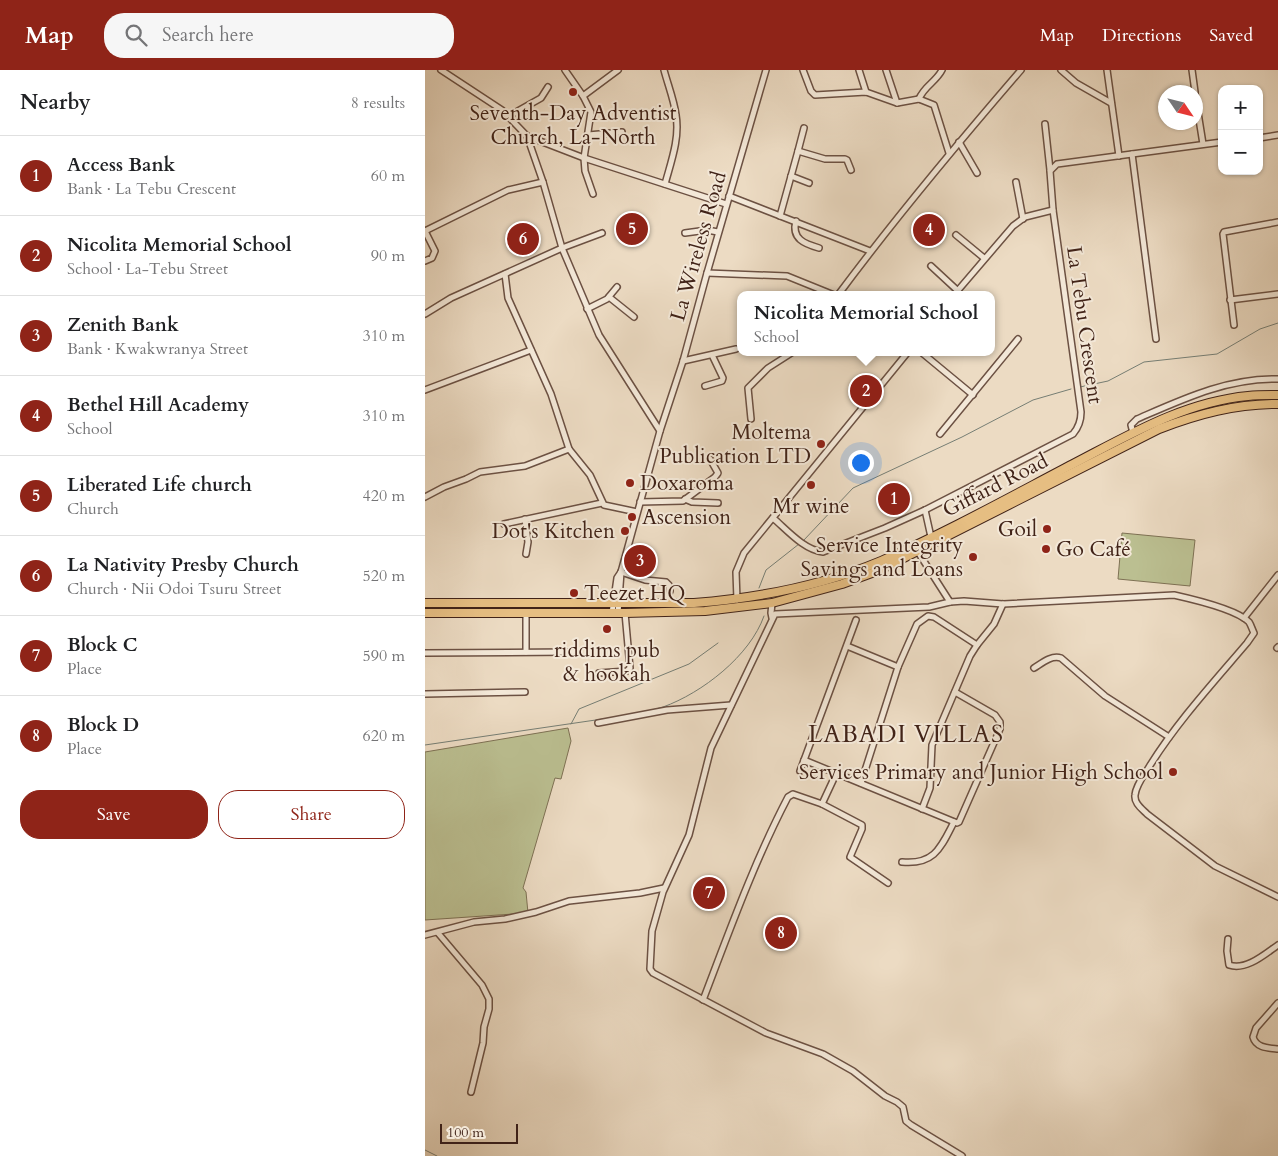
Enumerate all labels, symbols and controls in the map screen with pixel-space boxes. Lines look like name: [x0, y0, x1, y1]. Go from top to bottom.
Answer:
search box: [104, 13, 454, 58]
text: Map: [25, 19, 74, 52]
icon: search: [122, 21, 150, 49]
text: Search here: [162, 22, 254, 48]
text: Map: [1040, 23, 1074, 48]
text: Directions: [1102, 23, 1181, 48]
text: Saved: [1209, 23, 1253, 48]
north arrow: [1158, 85, 1203, 130]
map controls: [1218, 85, 1263, 175]
button: +: [1218, 85, 1263, 130]
marker: Seventh-Day Adventist Church, La-North: [567, 86, 579, 98]
text: Nearby: [20, 88, 91, 117]
text: 8 results: [351, 92, 405, 114]
place label: Seventh-Day Adventist Church, La-North: [470, 99, 677, 152]
button: −: [1218, 130, 1263, 175]
text: Access Bank: [67, 152, 175, 178]
text: 1: [32, 165, 40, 187]
text: 60 m: [371, 165, 405, 187]
street label: La Wireless Road: [663, 168, 734, 324]
text: Bank · La Tebu Crescent: [67, 178, 236, 200]
pin: 5: [616, 210, 648, 248]
pin: 4: [913, 211, 945, 249]
pin: 6: [507, 220, 539, 258]
text: Nicolita Memorial School: [67, 232, 291, 258]
street label: La Tebu Crescent: [1059, 244, 1110, 406]
text: 2: [32, 245, 40, 267]
text: 90 m: [371, 245, 405, 267]
text: School · La-Tebu Street: [67, 258, 228, 280]
popup: [737, 291, 995, 356]
text: Nicolita Memorial School: [754, 300, 978, 326]
text: Zenith Bank: [67, 312, 179, 338]
text: 3: [32, 325, 40, 347]
text: 310 m: [363, 325, 405, 347]
text: School: [754, 326, 799, 348]
text: Bank · Kwakwranya Street: [67, 338, 248, 360]
pin: 2: [850, 372, 882, 410]
text: Bethel Hill Academy: [67, 392, 249, 418]
text: 4: [32, 405, 40, 427]
text: 310 m: [363, 405, 405, 427]
text: School: [67, 418, 112, 440]
place label: Moltema Publication LTD: [659, 418, 811, 471]
marker: Moltema Publication LTD: [815, 438, 827, 450]
street label: Giffard Road: [937, 446, 1053, 524]
your location: [848, 450, 874, 476]
place label: Doxaroma: [640, 469, 734, 498]
text: Liberated Life church: [67, 472, 252, 498]
marker: Doxaroma: [624, 477, 636, 489]
marker: Mr wine: [805, 479, 817, 491]
pin: 1: [878, 480, 910, 518]
text: 5: [32, 485, 40, 507]
text: 420 m: [363, 485, 405, 507]
place label: Mr wine: [772, 492, 850, 521]
text: Church: [67, 498, 119, 520]
place label: Ascension: [642, 503, 731, 532]
marker: Ascension: [626, 511, 638, 523]
place label: Goil: [998, 515, 1037, 544]
place label: Dot's Kitchen: [492, 517, 615, 546]
marker: Goil: [1041, 523, 1053, 535]
marker: Dot's Kitchen: [619, 525, 631, 537]
place label: Service Integrity Savings and Loans: [801, 531, 963, 584]
place label: Go Café: [1056, 535, 1131, 564]
pin: 3: [624, 542, 656, 580]
marker: Go Café: [1040, 543, 1052, 555]
marker: Service Integrity Savings and Loans: [967, 551, 979, 563]
text: La Nativity Presby Church: [67, 552, 299, 578]
text: 6: [32, 565, 40, 587]
text: 520 m: [363, 565, 405, 587]
text: Church · Nii Odoi Tsuru Street: [67, 578, 281, 600]
place label: Teezet HQ: [584, 579, 685, 608]
marker: Teezet HQ: [568, 587, 580, 599]
marker: riddims pub & hookah: [601, 623, 613, 635]
text: Block C: [67, 632, 137, 658]
place label: riddims pub & hookah: [554, 636, 660, 689]
text: 7: [32, 645, 40, 667]
text: 590 m: [363, 645, 405, 667]
text: Place: [67, 658, 102, 680]
text: Block D: [67, 712, 139, 738]
district label: LABADI VILLAS: [808, 718, 1004, 751]
text: 8: [32, 725, 40, 747]
text: 620 m: [363, 725, 405, 747]
text: Place: [67, 738, 102, 760]
place label: Services Primary and Junior High School: [799, 758, 1163, 787]
marker: Services Primary and Junior High School: [1167, 766, 1179, 778]
button: Save: [20, 790, 208, 839]
button: Share: [218, 790, 405, 839]
pin: 7: [693, 874, 725, 912]
pin: 8: [765, 914, 797, 952]
scale bar: [440, 1121, 517, 1144]
text: 100 m: [447, 1123, 484, 1142]

